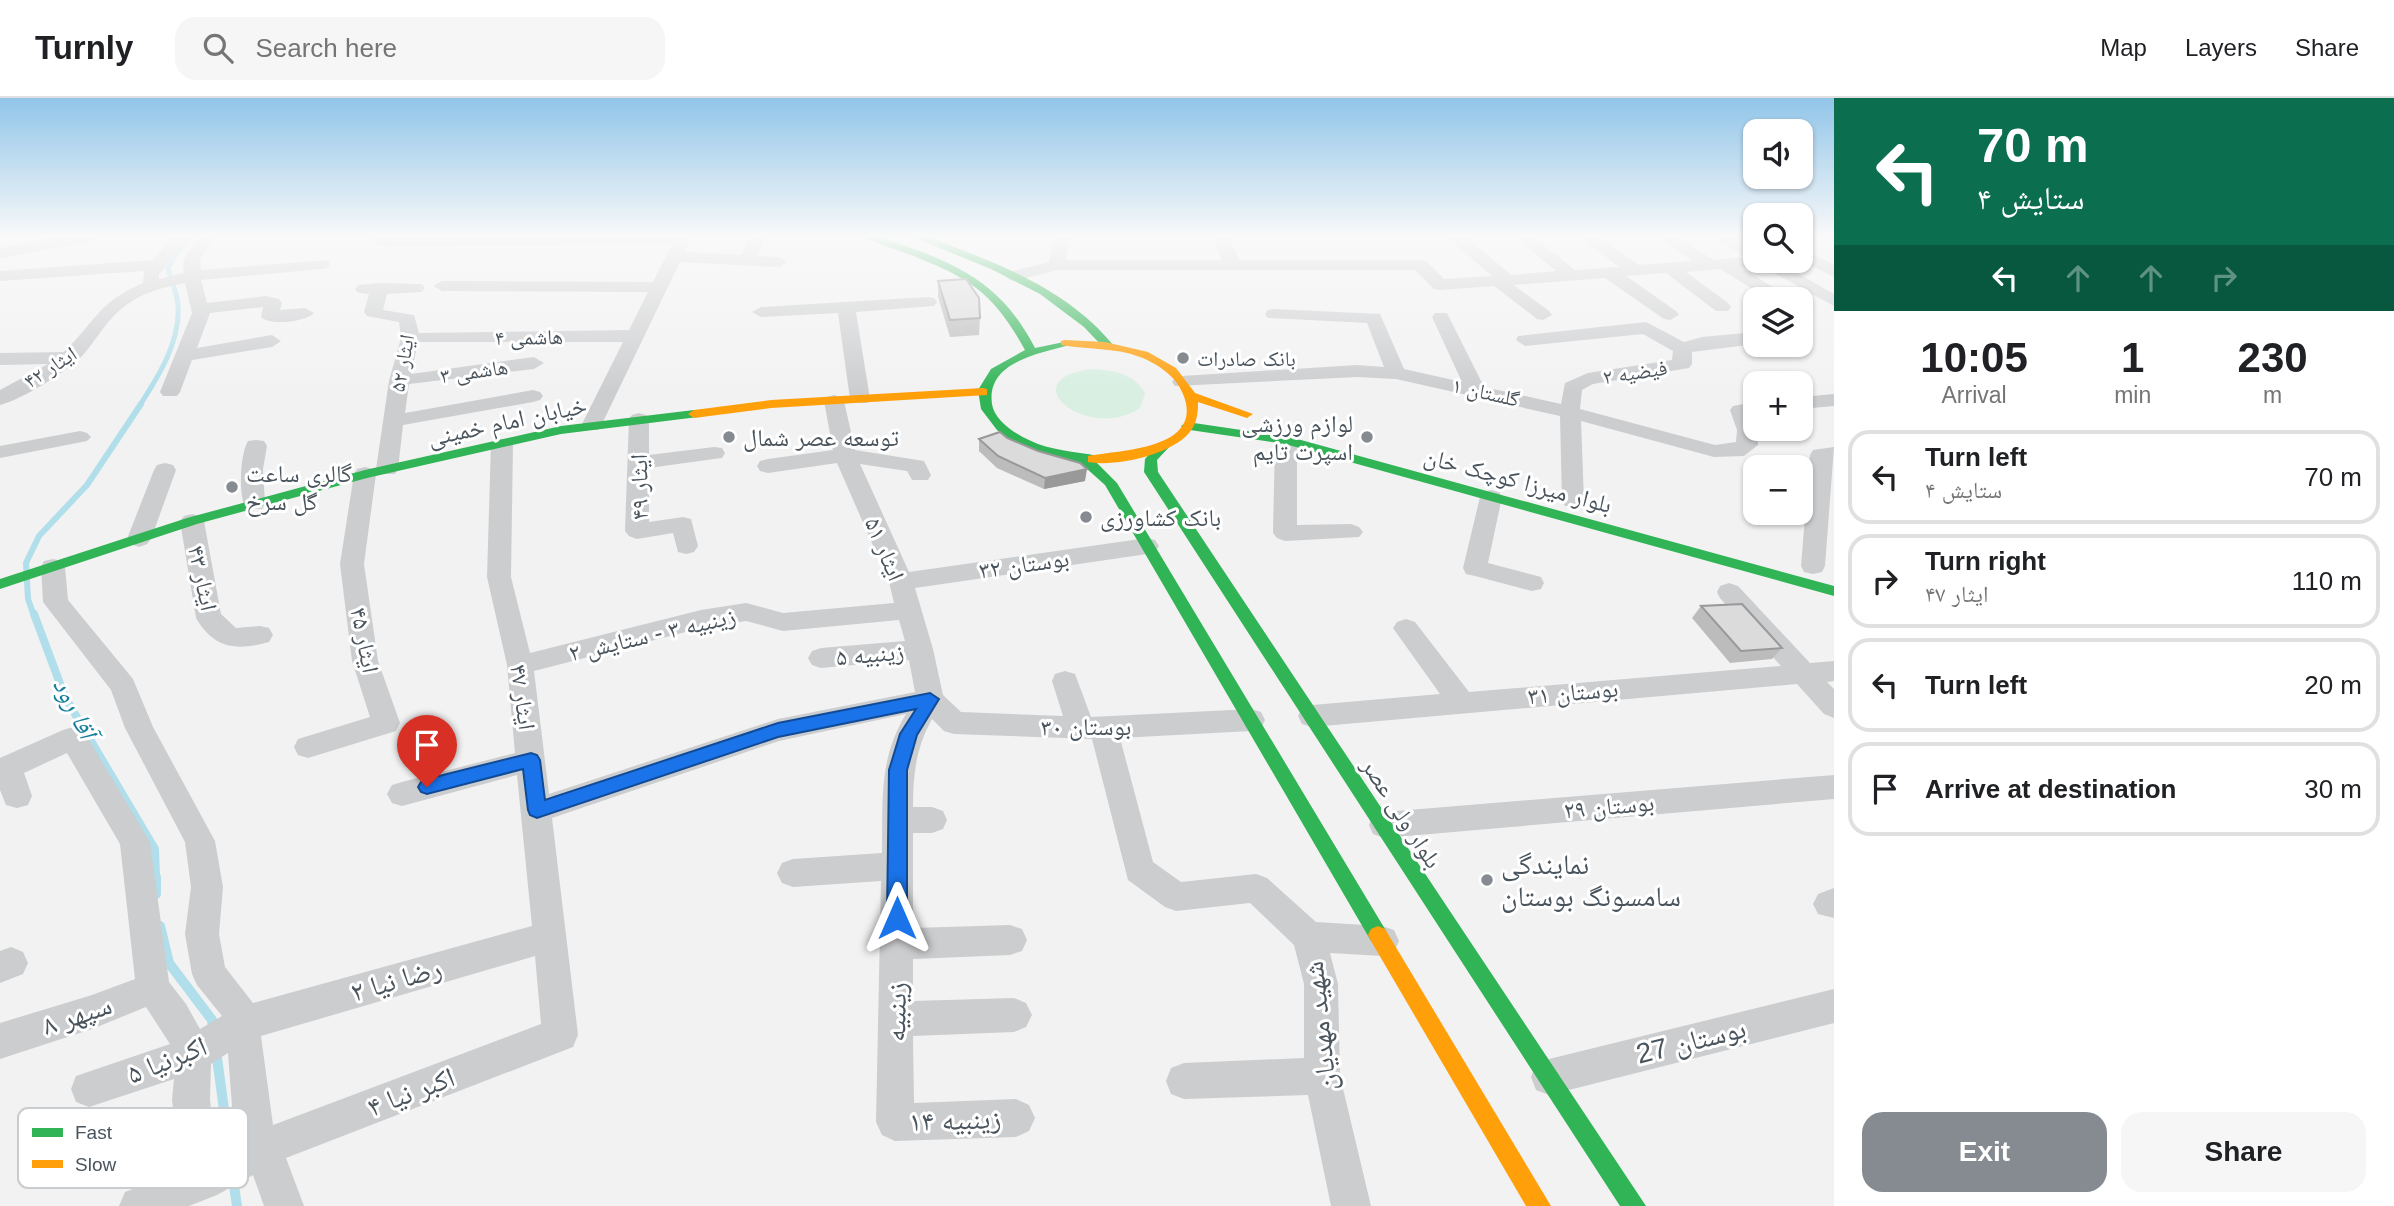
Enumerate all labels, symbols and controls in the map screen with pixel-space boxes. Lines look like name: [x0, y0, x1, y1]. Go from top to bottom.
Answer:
search box: [175, 17, 665, 80]
text: Turnly: [35, 29, 133, 66]
icon: search: [199, 29, 237, 67]
text: Search here: [255, 33, 397, 63]
text: Map: [2100, 34, 2147, 61]
text: Layers: [2185, 34, 2257, 61]
text: Share: [2295, 34, 2359, 61]
text: 70 m: [1977, 118, 2089, 172]
map controls: [1743, 119, 1813, 525]
button: sound: [1743, 119, 1813, 189]
icon: left: [1862, 126, 1953, 217]
text: ستایش ۴: [1977, 180, 2084, 216]
button: search: [1743, 203, 1813, 273]
icon: left: [1986, 259, 2024, 297]
icon: ahead: [2059, 259, 2097, 297]
icon: ahead: [2132, 259, 2170, 297]
icon: right: [2205, 259, 2243, 297]
button: layers: [1743, 287, 1813, 357]
street label: هاشمی ۴: [495, 325, 563, 351]
street label: ایثار ۵۲: [386, 333, 419, 394]
text: 10:05: [1920, 334, 2028, 381]
text: 1: [2121, 334, 2144, 381]
text: 230: [2238, 334, 2308, 381]
street label: ایثار ۴۲: [19, 342, 81, 393]
place label: بانک صادرات: [1197, 347, 1296, 370]
marker: بانک صادرات: [1175, 350, 1191, 366]
street label: هاشمی ۳: [439, 355, 510, 389]
street label: فیضیه ۲: [1601, 356, 1669, 389]
button: +: [1743, 371, 1813, 441]
street label: گلستان ۱: [1450, 373, 1522, 412]
text: Arrival: [1941, 382, 2007, 408]
text: min: [2114, 382, 2151, 408]
text: m: [2263, 382, 2282, 408]
street label: خیابان امام خمینی: [425, 391, 590, 454]
place label: لوازم ورزشی اسپرت تایم: [1241, 410, 1353, 468]
place label: توسعه عصر شمال: [743, 424, 899, 452]
marker: توسعه عصر شمال: [721, 429, 737, 445]
marker: لوازم ورزشی اسپرت تایم: [1359, 429, 1375, 445]
street label: بلوار میرزا کوچک خان: [1421, 442, 1615, 519]
text: Turn left: [1925, 442, 2027, 472]
street label: ایثار ۴۹: [625, 454, 653, 520]
button: −: [1743, 455, 1813, 525]
icon: left: [1866, 458, 1904, 496]
place label: گالری ساعت گل سرخ: [246, 460, 352, 517]
text: 70 m: [2304, 462, 2362, 492]
text: ستایش ۴: [1925, 477, 2002, 503]
marker: گالری ساعت گل سرخ: [224, 479, 240, 495]
place label: بانک کشاورزی: [1100, 504, 1221, 532]
marker: بانک کشاورزی: [1078, 509, 1094, 525]
street label: ایثار ۵۱: [859, 513, 910, 585]
street label: ایثار ۴۳: [183, 543, 223, 613]
street label: بوستان ۳۲: [977, 544, 1071, 585]
text: Turn right: [1925, 546, 2046, 576]
icon: right: [1866, 562, 1904, 600]
text: 110 m: [2292, 566, 2362, 596]
text: ایثار ۴۷: [1925, 581, 1988, 607]
street label: زینبیه ۳ - ستایش ۲: [566, 602, 738, 667]
street label: ایثار ۴۵: [345, 605, 385, 675]
street label: زینبیه ۵: [835, 638, 905, 671]
street label: ایثار ۴۷: [505, 662, 541, 732]
icon: left: [1866, 666, 1904, 704]
text: Turn left: [1925, 670, 2027, 700]
text: 20 m: [2304, 670, 2362, 700]
water label: آقا رود: [47, 673, 106, 749]
street label: بوستان ۳۱: [1527, 675, 1619, 710]
street label: بوستان ۳۰: [1041, 713, 1131, 741]
pin: [397, 715, 457, 787]
icon: arrive: [408, 726, 446, 764]
street label: بلوار ولی عصر: [1355, 752, 1447, 873]
icon: arrive: [1866, 770, 1904, 808]
text: Arrive at destination: [1925, 774, 2176, 804]
text: 30 m: [2304, 774, 2362, 804]
street label: بوستان ۲۹: [1563, 789, 1655, 824]
place label: نمایندگی سامسونگ بوستان: [1501, 849, 1681, 913]
marker: نمایندگی سامسونگ بوستان: [1479, 872, 1495, 888]
position arrow: [860, 881, 934, 955]
street label: رضا نیا ۲: [347, 952, 445, 1008]
street label: شهید مهدیان: [1298, 960, 1343, 1092]
street label: زینبیه: [880, 982, 912, 1042]
street label: سپهر ۸: [38, 989, 116, 1042]
street label: بوستان 27: [1633, 1012, 1749, 1071]
street label: اکبرنیا ۵: [123, 1030, 211, 1090]
street label: اکبر نیا ۴: [363, 1061, 459, 1123]
street label: زینبیه ۱۴: [908, 1103, 1002, 1138]
legend: [18, 1108, 248, 1188]
button: Exit: [1862, 1112, 2107, 1192]
button: Share: [2121, 1112, 2366, 1192]
text: Fast: [75, 1122, 113, 1143]
text: Slow: [75, 1154, 116, 1175]

